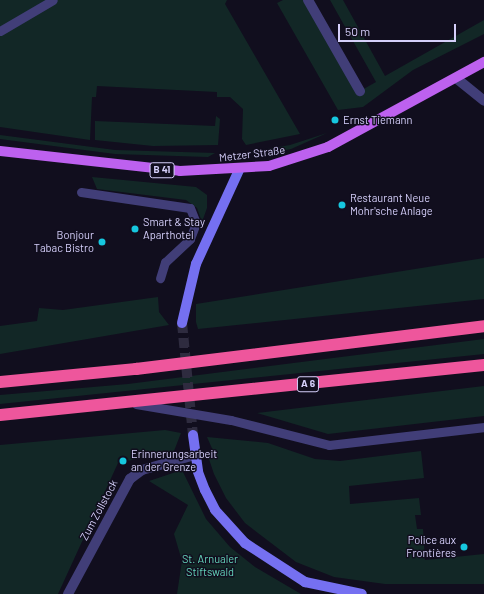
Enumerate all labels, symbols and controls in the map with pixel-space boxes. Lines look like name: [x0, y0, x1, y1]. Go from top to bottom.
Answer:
scale bar: [340, 16, 458, 42]
text: 50 m: [345, 24, 370, 38]
place label: Ernst Tiemann: [343, 113, 412, 127]
marker: Ernst Tiemann: [330, 115, 340, 125]
street label: Metzer Straße: [218, 143, 286, 165]
road number: B 41: [149, 162, 175, 178]
place label: Restaurant Neue Mohr'sche Anlage: [350, 192, 433, 218]
marker: Restaurant Neue Mohr'sche Anlage: [337, 200, 347, 210]
place label: Smart & Stay Aparthotel: [143, 216, 205, 242]
marker: Smart & Stay Aparthotel: [130, 224, 140, 234]
place label: Bonjour Tabac Bistro: [34, 229, 94, 255]
marker: Bonjour Tabac Bistro: [97, 237, 107, 247]
road number: A 6: [296, 376, 320, 392]
place label: Erinnerungsarbeit an der Grenze: [131, 448, 217, 474]
marker: Erinnerungsarbeit an der Grenze: [118, 456, 128, 466]
street label: Zum Zollstock: [78, 477, 120, 543]
place label: Police aux Frontières: [406, 534, 456, 560]
marker: Police aux Frontières: [459, 542, 469, 552]
park label: St. Arnualer Stiftswald: [182, 553, 238, 579]

